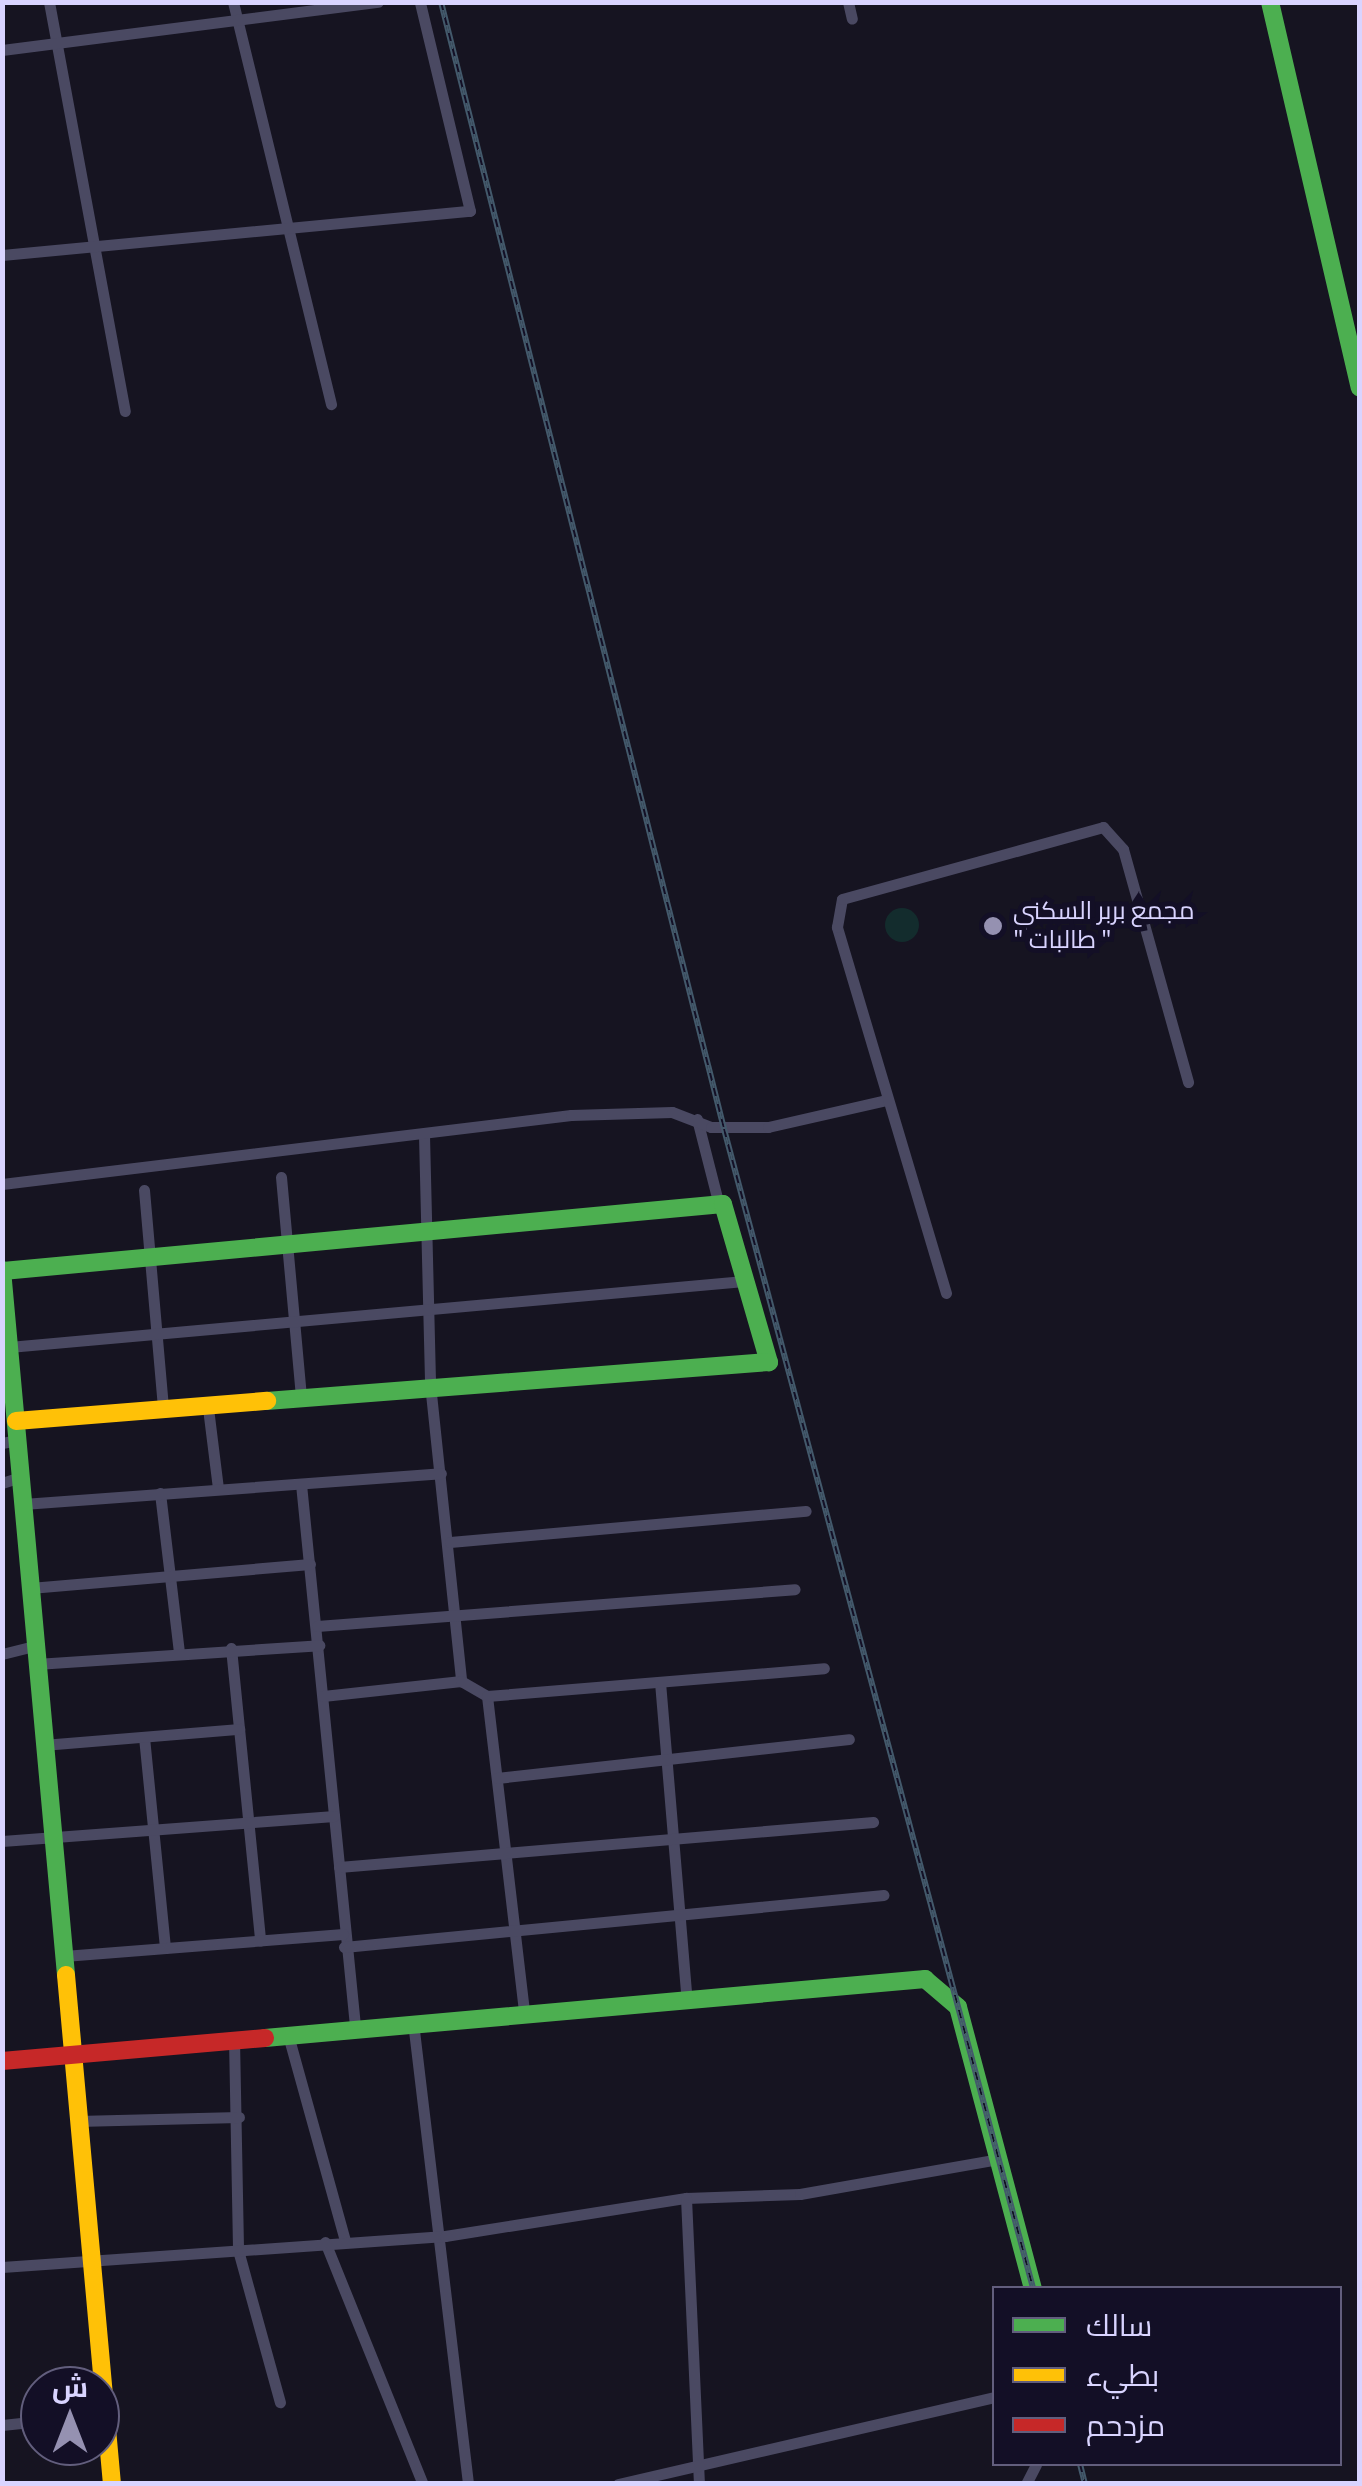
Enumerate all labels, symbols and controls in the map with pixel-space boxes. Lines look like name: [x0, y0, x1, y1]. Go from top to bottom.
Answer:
place label: مجمع بربر السكني " طالبات ": [1013, 897, 1194, 956]
marker: مجمع بربر السكني " طالبات ": [982, 915, 1004, 937]
legend: [992, 2286, 1342, 2466]
text: سالك: [1086, 2305, 1152, 2348]
text: بطيء: [1086, 2355, 1159, 2398]
north arrow: [20, 2366, 120, 2466]
text: ش: [52, 2368, 88, 2408]
text: مزدحم: [1086, 2405, 1165, 2448]

